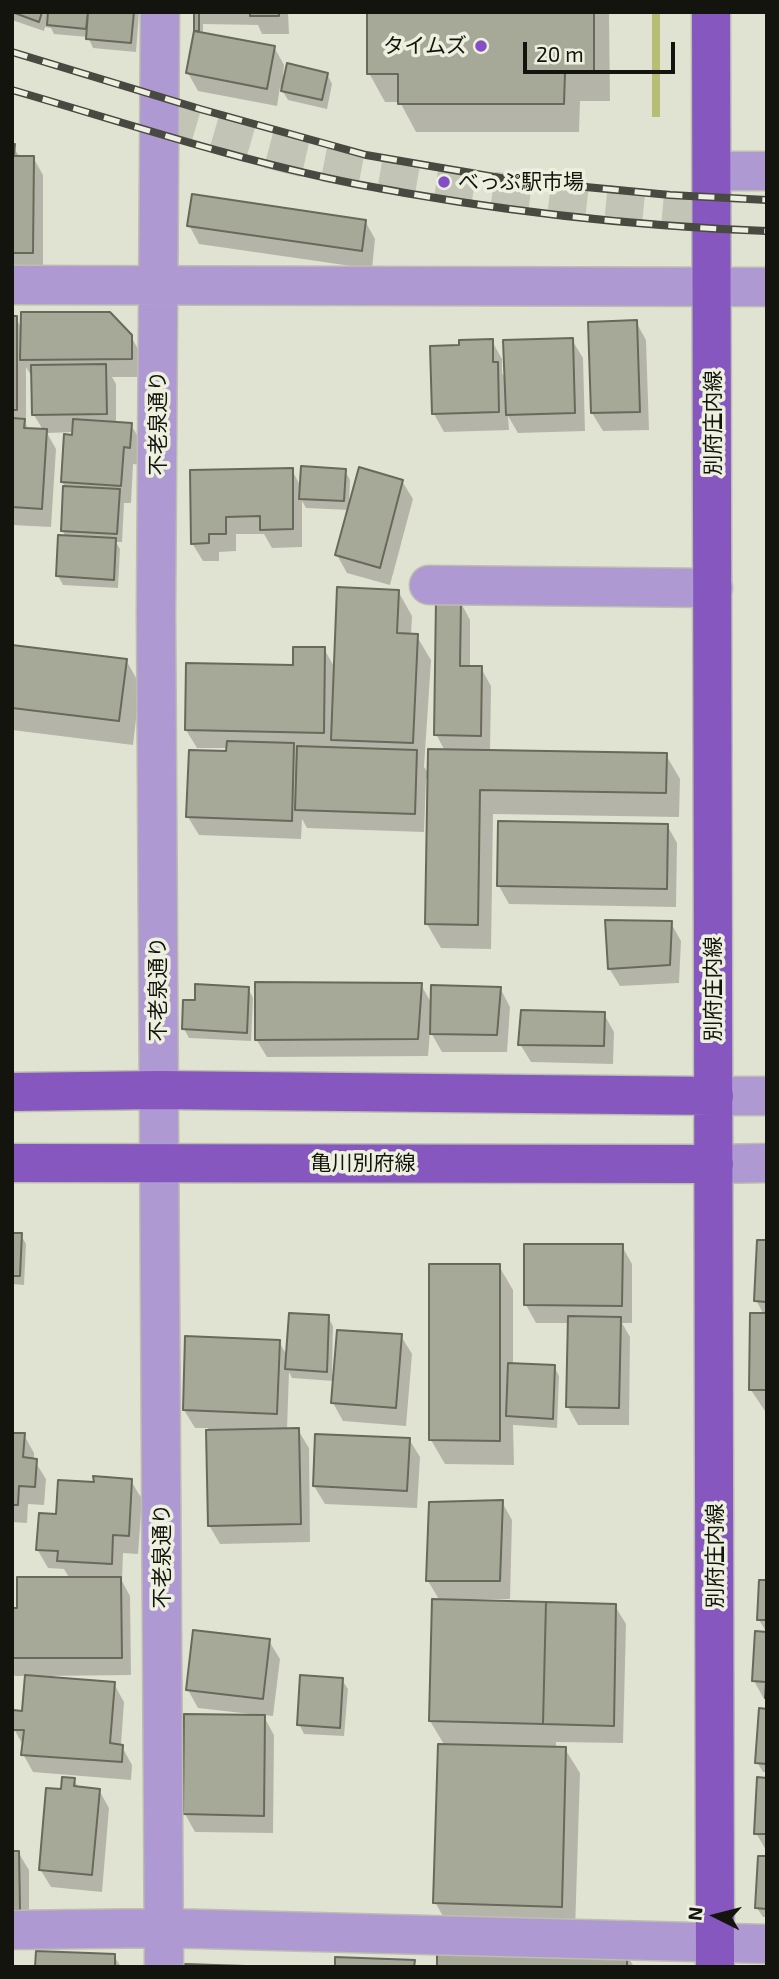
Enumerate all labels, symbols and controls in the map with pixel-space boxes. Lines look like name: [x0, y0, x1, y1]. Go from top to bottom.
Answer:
scale bar: [527, 28, 679, 72]
place label: タイムズ: [383, 33, 467, 59]
marker: タイムズ: [473, 38, 489, 54]
text: 20 m: [536, 41, 584, 66]
place label: べっぷ駅市場: [458, 169, 584, 195]
marker: べっぷ駅市場: [436, 174, 452, 190]
street label: 不老泉通り: [145, 371, 171, 475]
street label: 別府庄内線: [700, 371, 726, 475]
street label: 不老泉通り: [145, 937, 171, 1041]
street label: 別府庄内線: [700, 937, 726, 1041]
street label: 亀川別府線: [311, 1150, 415, 1176]
street label: 不老泉通り: [149, 1504, 175, 1608]
street label: 別府庄内線: [702, 1504, 728, 1608]
north arrow: [681, 1881, 751, 1951]
text: N: [682, 1906, 707, 1922]

